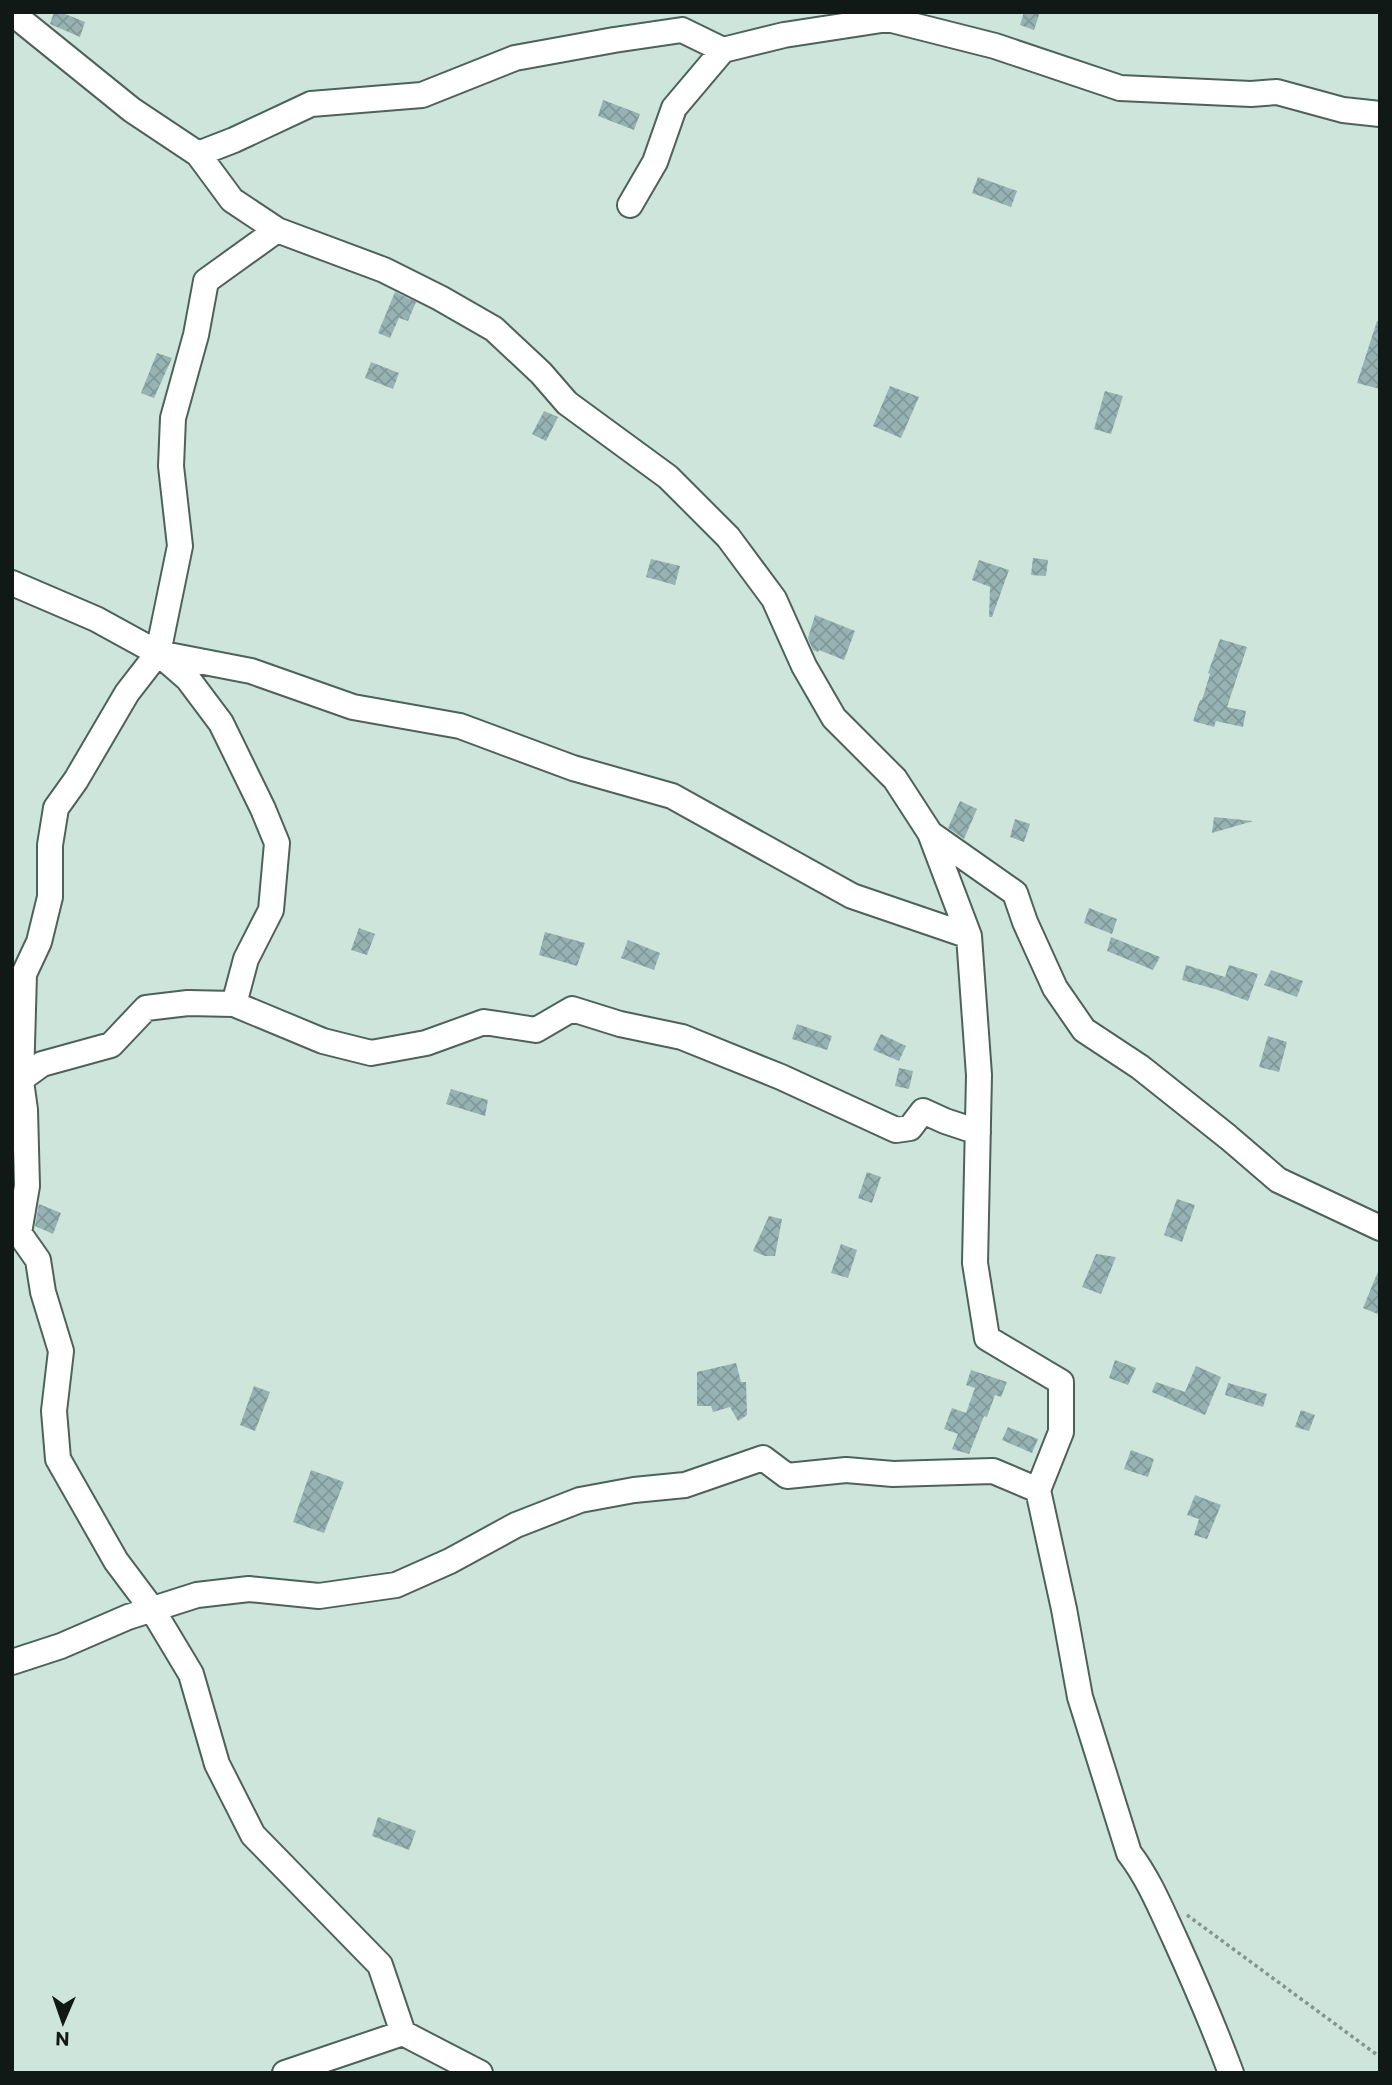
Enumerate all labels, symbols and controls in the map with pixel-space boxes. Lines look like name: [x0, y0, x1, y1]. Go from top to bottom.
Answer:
north arrow: [28, 1987, 98, 2057]
text: N: [55, 2028, 70, 2051]

